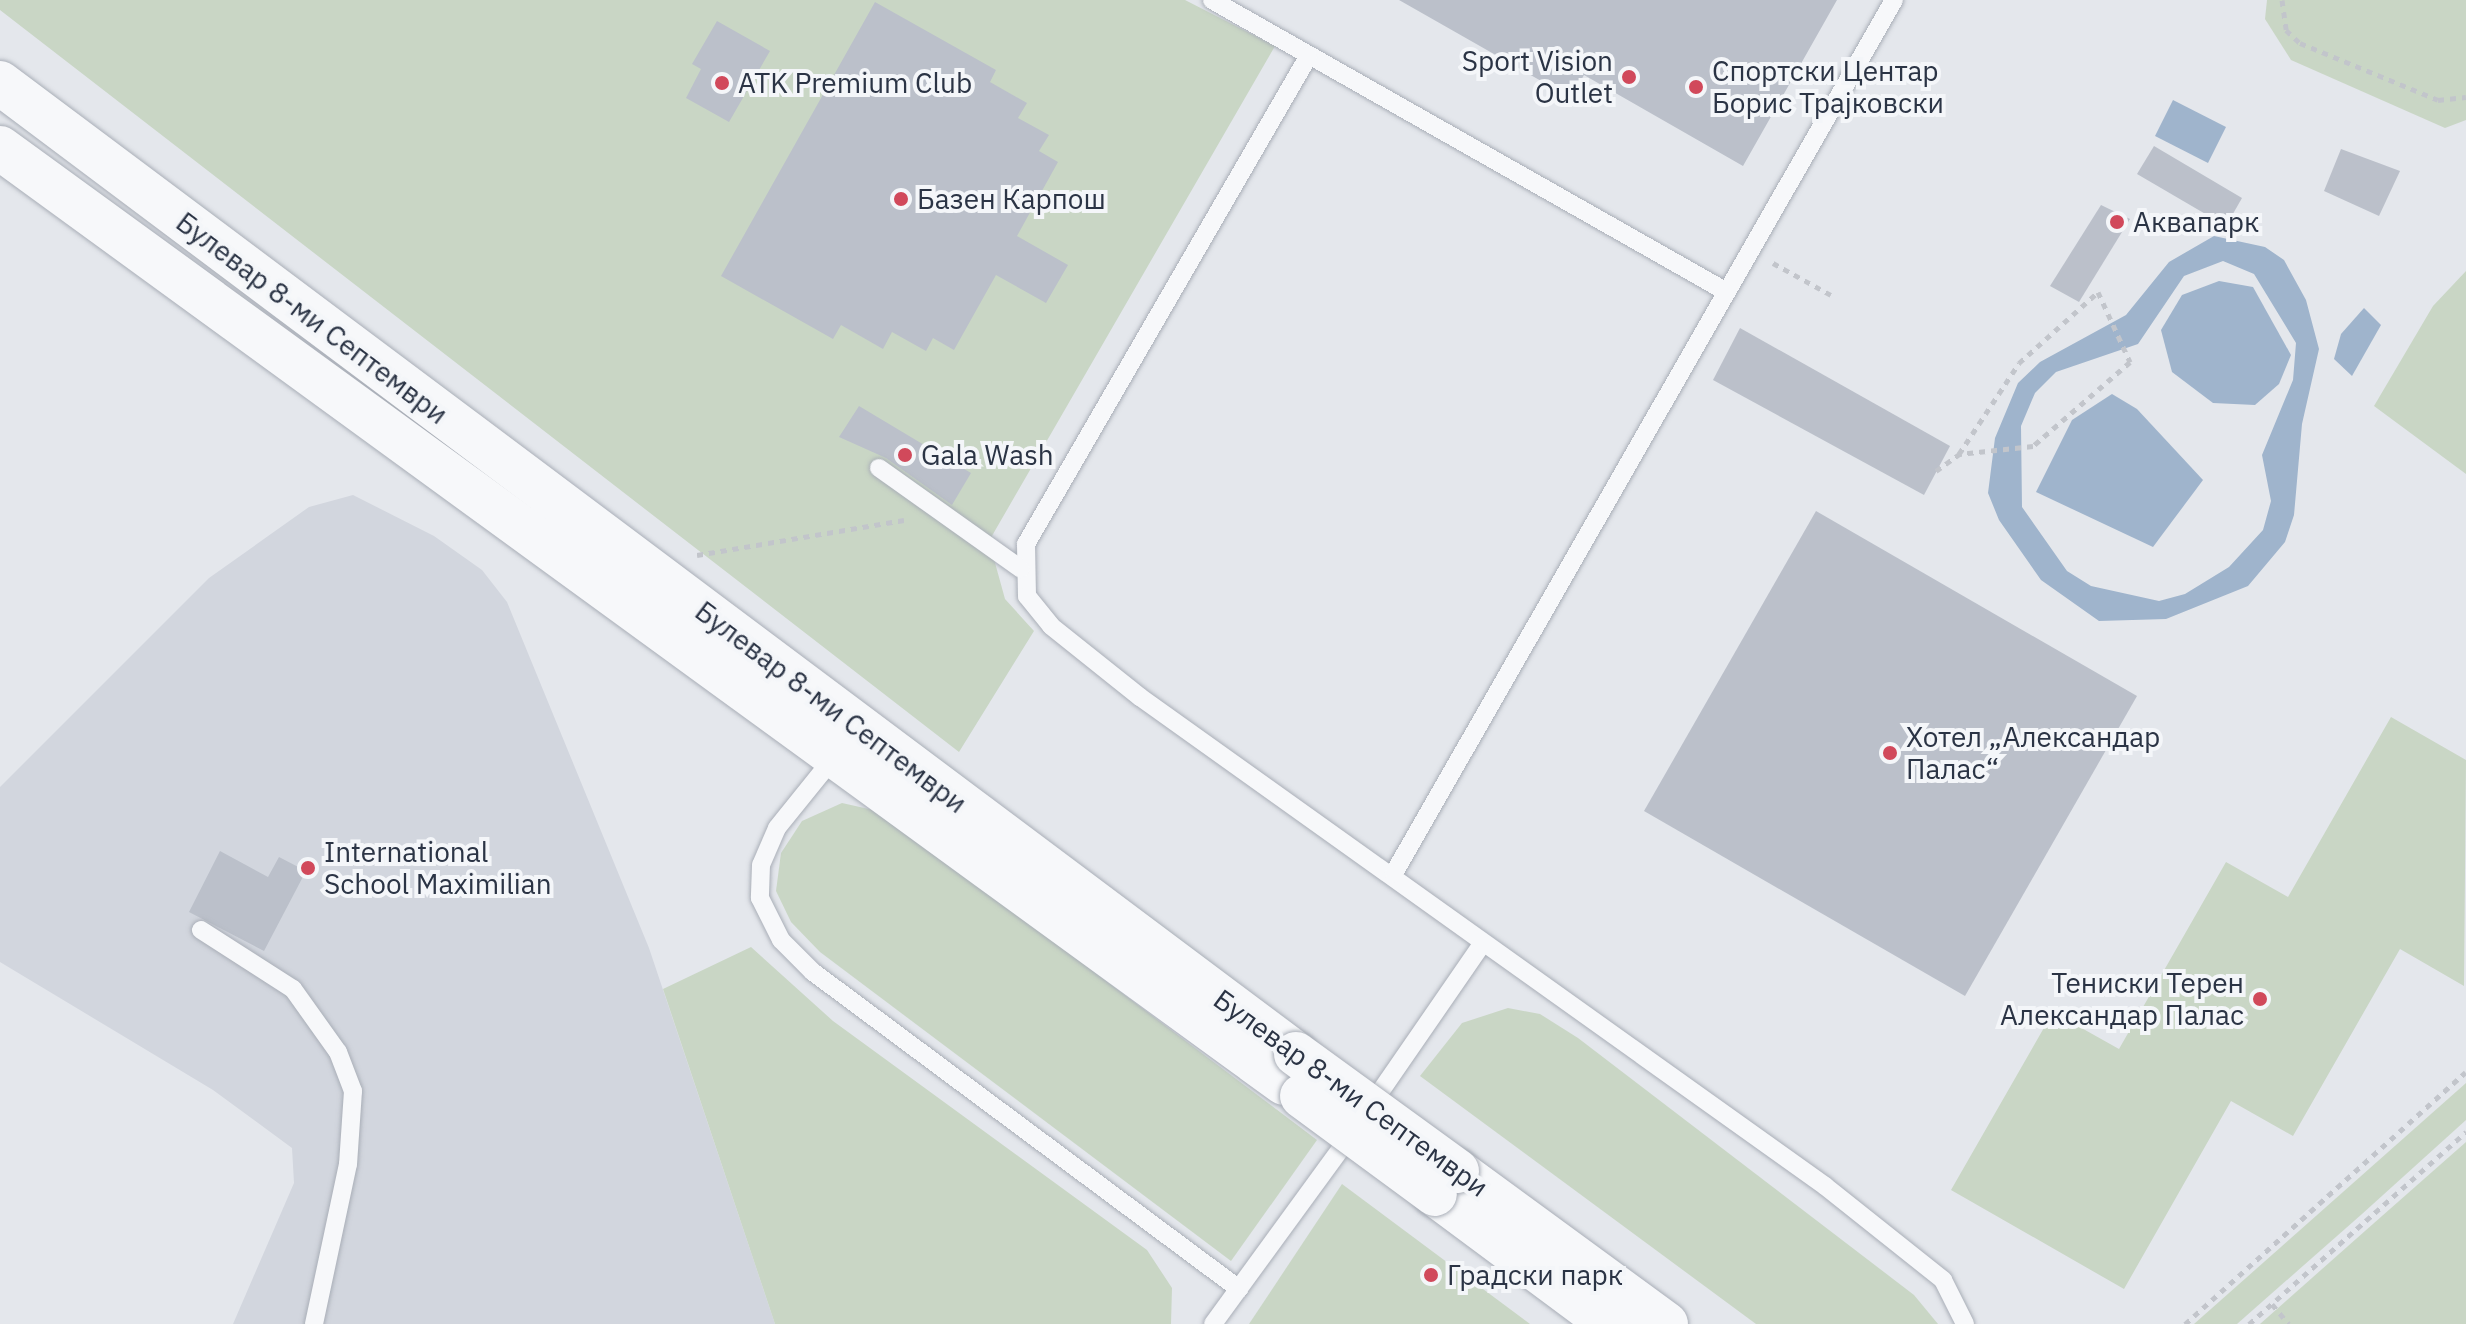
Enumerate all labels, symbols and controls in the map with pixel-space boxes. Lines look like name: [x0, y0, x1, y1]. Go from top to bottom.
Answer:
place label: Sport Vision Outlet: [1462, 44, 1613, 110]
place label: Спортски Центар Борис Трајковски: [1712, 54, 1944, 120]
place label: ATK Premium Club: [738, 66, 972, 100]
marker: Sport Vision Outlet: [1620, 68, 1638, 86]
marker: ATK Premium Club: [713, 74, 731, 92]
marker: Спортски Центар Борис Трајковски: [1687, 78, 1705, 96]
place label: Базен Карпош: [917, 182, 1106, 216]
marker: Базен Карпош: [892, 190, 910, 208]
street label: Булевар 8-ми Септември: [170, 205, 454, 431]
place label: Аквапарк: [2133, 205, 2259, 239]
marker: Аквапарк: [2108, 213, 2126, 231]
place label: Gala Wash: [921, 438, 1054, 472]
marker: Gala Wash: [896, 446, 914, 464]
street label: Булевар 8-ми Септември: [689, 594, 973, 820]
place label: Хотел „Александар Палас“: [1906, 720, 2160, 786]
marker: Хотел „Александар Палас“: [1881, 744, 1899, 762]
place label: International School Maximilian: [324, 835, 552, 901]
marker: International School Maximilian: [299, 859, 317, 877]
place label: Тениски Терен Александар Палас: [2000, 966, 2244, 1032]
street label: Булевар 8-ми Септември: [1207, 982, 1495, 1204]
marker: Тениски Терен Александар Палас: [2251, 990, 2269, 1008]
place label: Градски парк: [1447, 1258, 1623, 1292]
marker: Градски парк: [1422, 1266, 1440, 1284]

